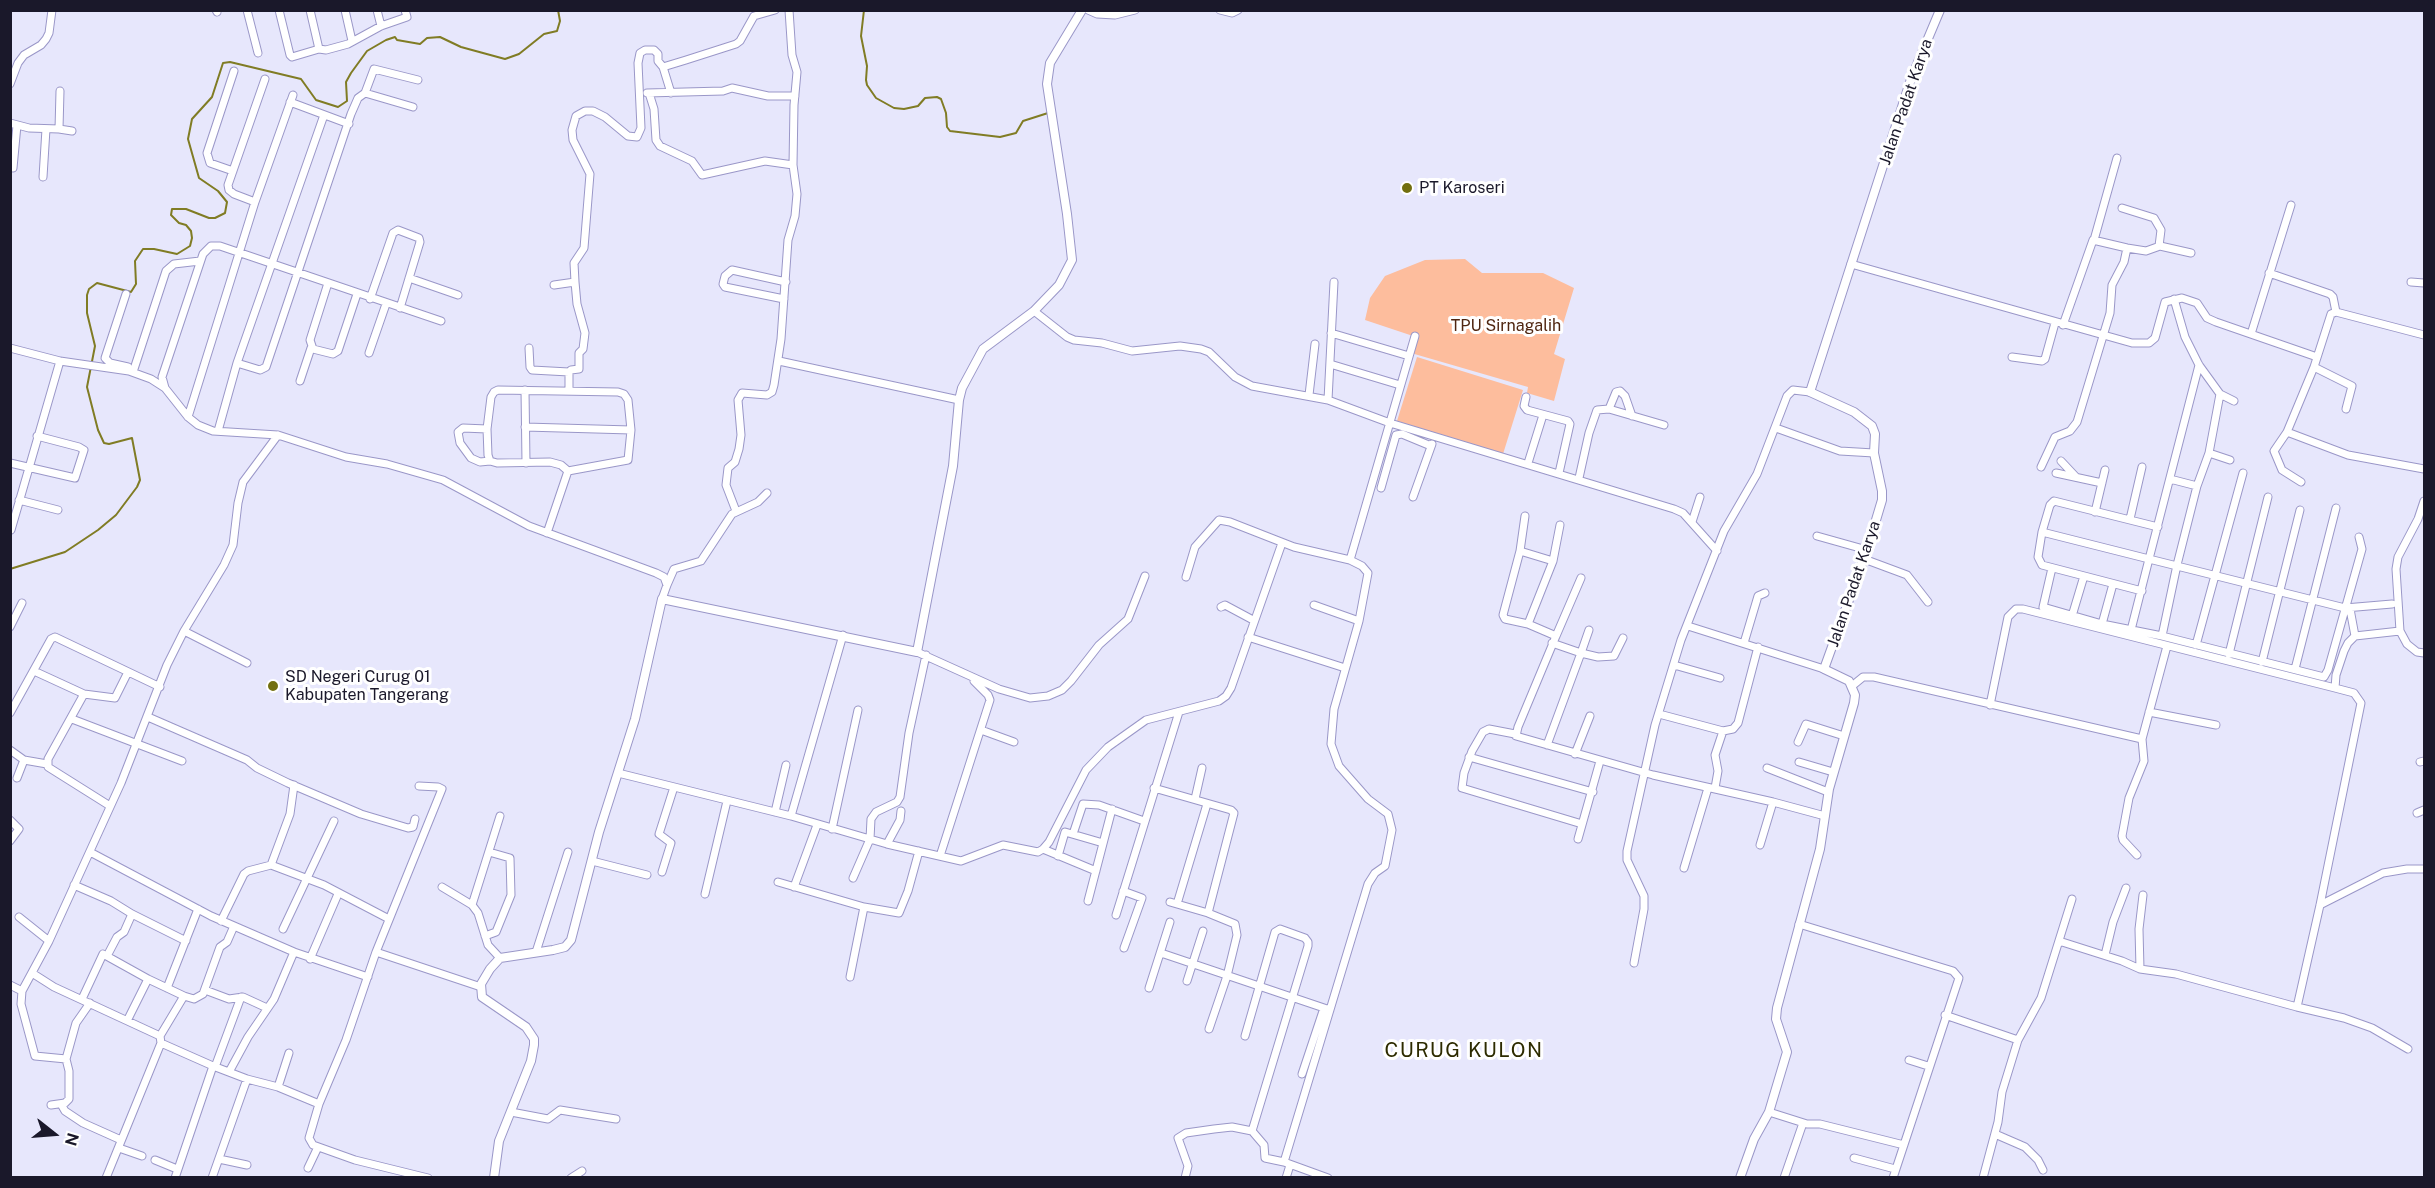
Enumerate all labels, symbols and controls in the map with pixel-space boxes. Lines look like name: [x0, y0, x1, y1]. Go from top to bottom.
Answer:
street label: Jalan Padat Karya: [1875, 36, 1937, 168]
place label: PT Karoseri: [1419, 178, 1505, 198]
marker: PT Karoseri: [1400, 181, 1414, 195]
park label: TPU Sirnagalih: [1451, 316, 1561, 336]
street label: Jalan Padat Karya: [1823, 518, 1885, 650]
place label: SD Negeri Curug 01 Kabupaten Tangerang: [285, 667, 449, 705]
marker: SD Negeri Curug 01 Kabupaten Tangerang: [266, 679, 280, 693]
district label: CURUG KULON: [1384, 1039, 1544, 1063]
north arrow: [24, 1104, 84, 1164]
text: N: [61, 1131, 83, 1148]

